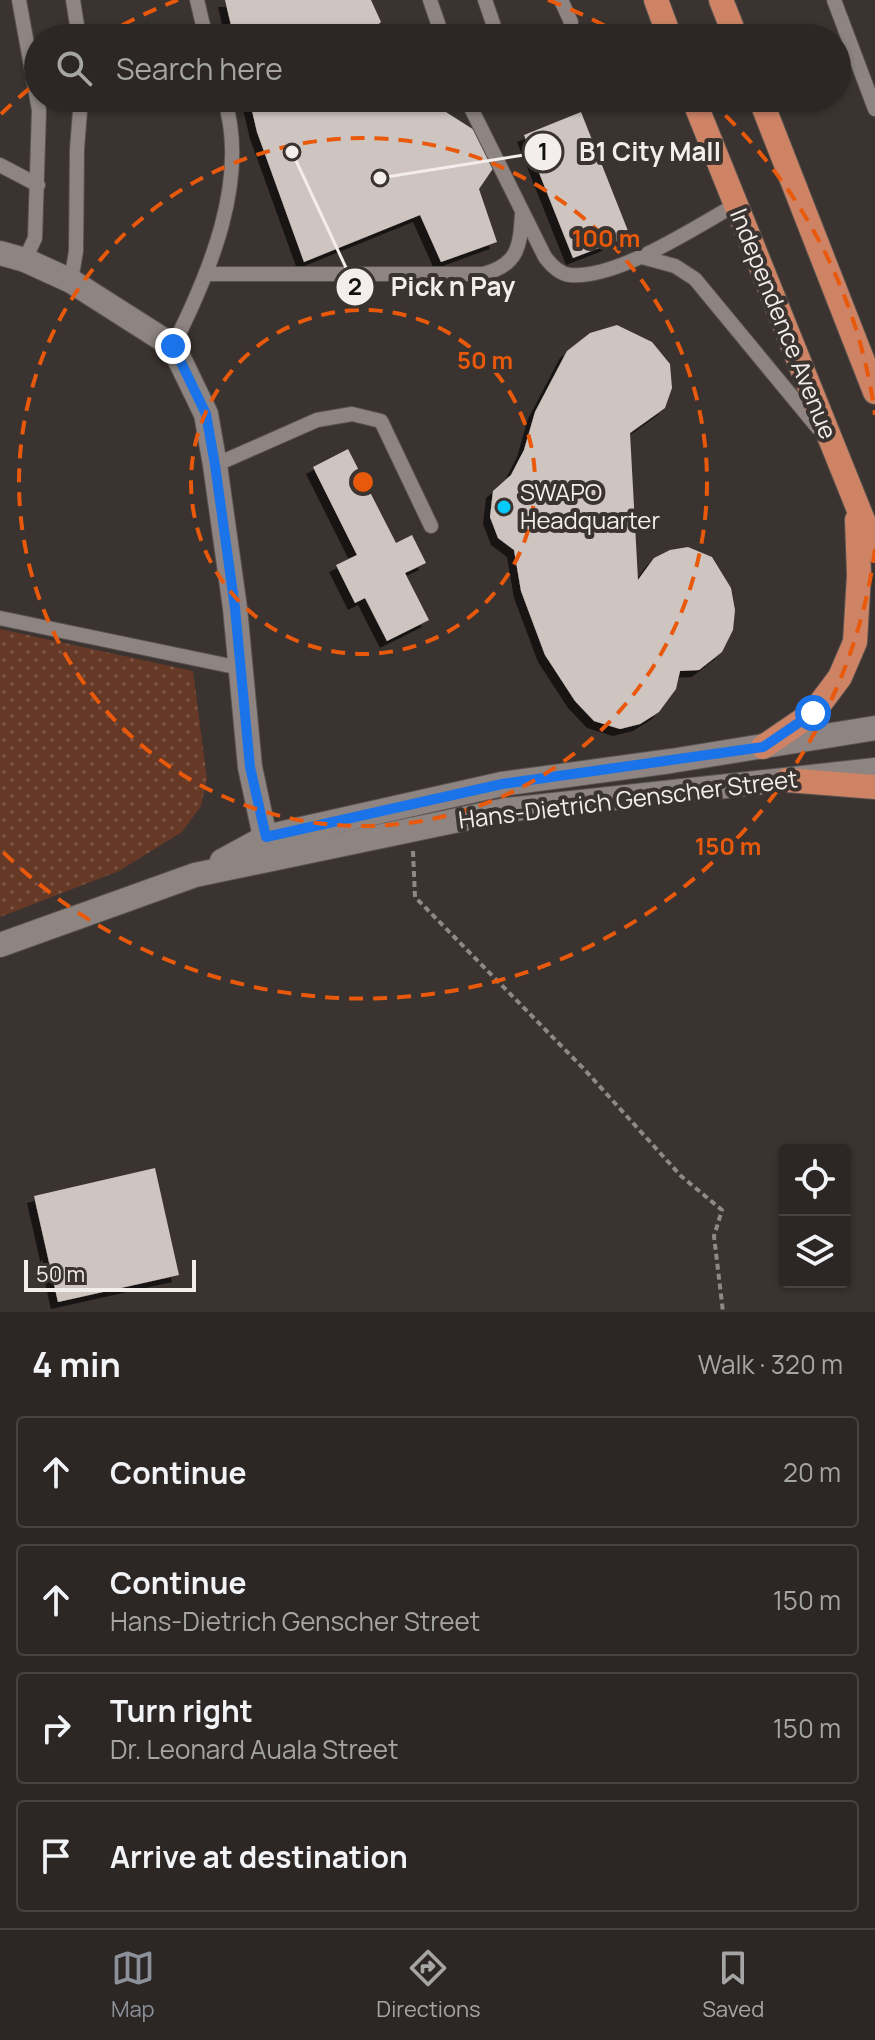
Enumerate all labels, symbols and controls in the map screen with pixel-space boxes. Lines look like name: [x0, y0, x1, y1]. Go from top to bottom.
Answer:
search box: [24, 24, 851, 112]
icon: search: [52, 46, 96, 90]
text: Search here: [116, 48, 283, 89]
callout: B1 City Mall: [523, 127, 737, 177]
text: B1 City Mall: [579, 133, 721, 169]
text: 1: [538, 134, 548, 167]
street label: Independence Avenue: [723, 203, 846, 444]
text: 100 m: [572, 221, 640, 254]
callout: Pick n Pay: [335, 262, 531, 312]
text: Pick n Pay: [391, 268, 516, 304]
text: 2: [348, 269, 362, 302]
route end: [155, 328, 191, 364]
text: 50 m: [457, 343, 513, 376]
centre of rings: [349, 468, 377, 496]
place label: SWAPO Headquarter: [520, 475, 660, 536]
marker: SWAPO Headquarter: [495, 498, 513, 516]
route start: [795, 695, 831, 731]
street label: Hans-Dietrich Genscher Street: [456, 761, 799, 836]
text: 150 m: [695, 829, 761, 862]
map controls: [779, 1144, 851, 1288]
button: locate: [779, 1144, 851, 1216]
button: layers: [779, 1216, 851, 1288]
scale bar: [24, 1256, 196, 1292]
text: 50 m: [36, 1259, 85, 1289]
text: 4 min: [32, 1341, 121, 1387]
text: Walk · 320 m: [698, 1346, 843, 1382]
icon: ahead: [34, 1450, 78, 1494]
text: Continue: [110, 1452, 246, 1493]
text: 20 m: [783, 1454, 841, 1490]
text: Continue: [110, 1562, 246, 1603]
icon: ahead: [34, 1578, 78, 1622]
text: 150 m: [773, 1582, 841, 1618]
text: Hans-Dietrich Genscher Street: [110, 1603, 480, 1639]
text: Turn right: [110, 1690, 253, 1731]
icon: right: [34, 1706, 78, 1750]
text: 150 m: [773, 1710, 841, 1746]
text: Dr. Leonard Auala Street: [110, 1731, 398, 1767]
icon: arrive: [34, 1834, 78, 1878]
text: Arrive at destination: [110, 1836, 408, 1877]
tab: Map: [111, 1946, 155, 2024]
tab: Directions: [376, 1946, 481, 2024]
tab: Saved: [702, 1946, 764, 2024]

